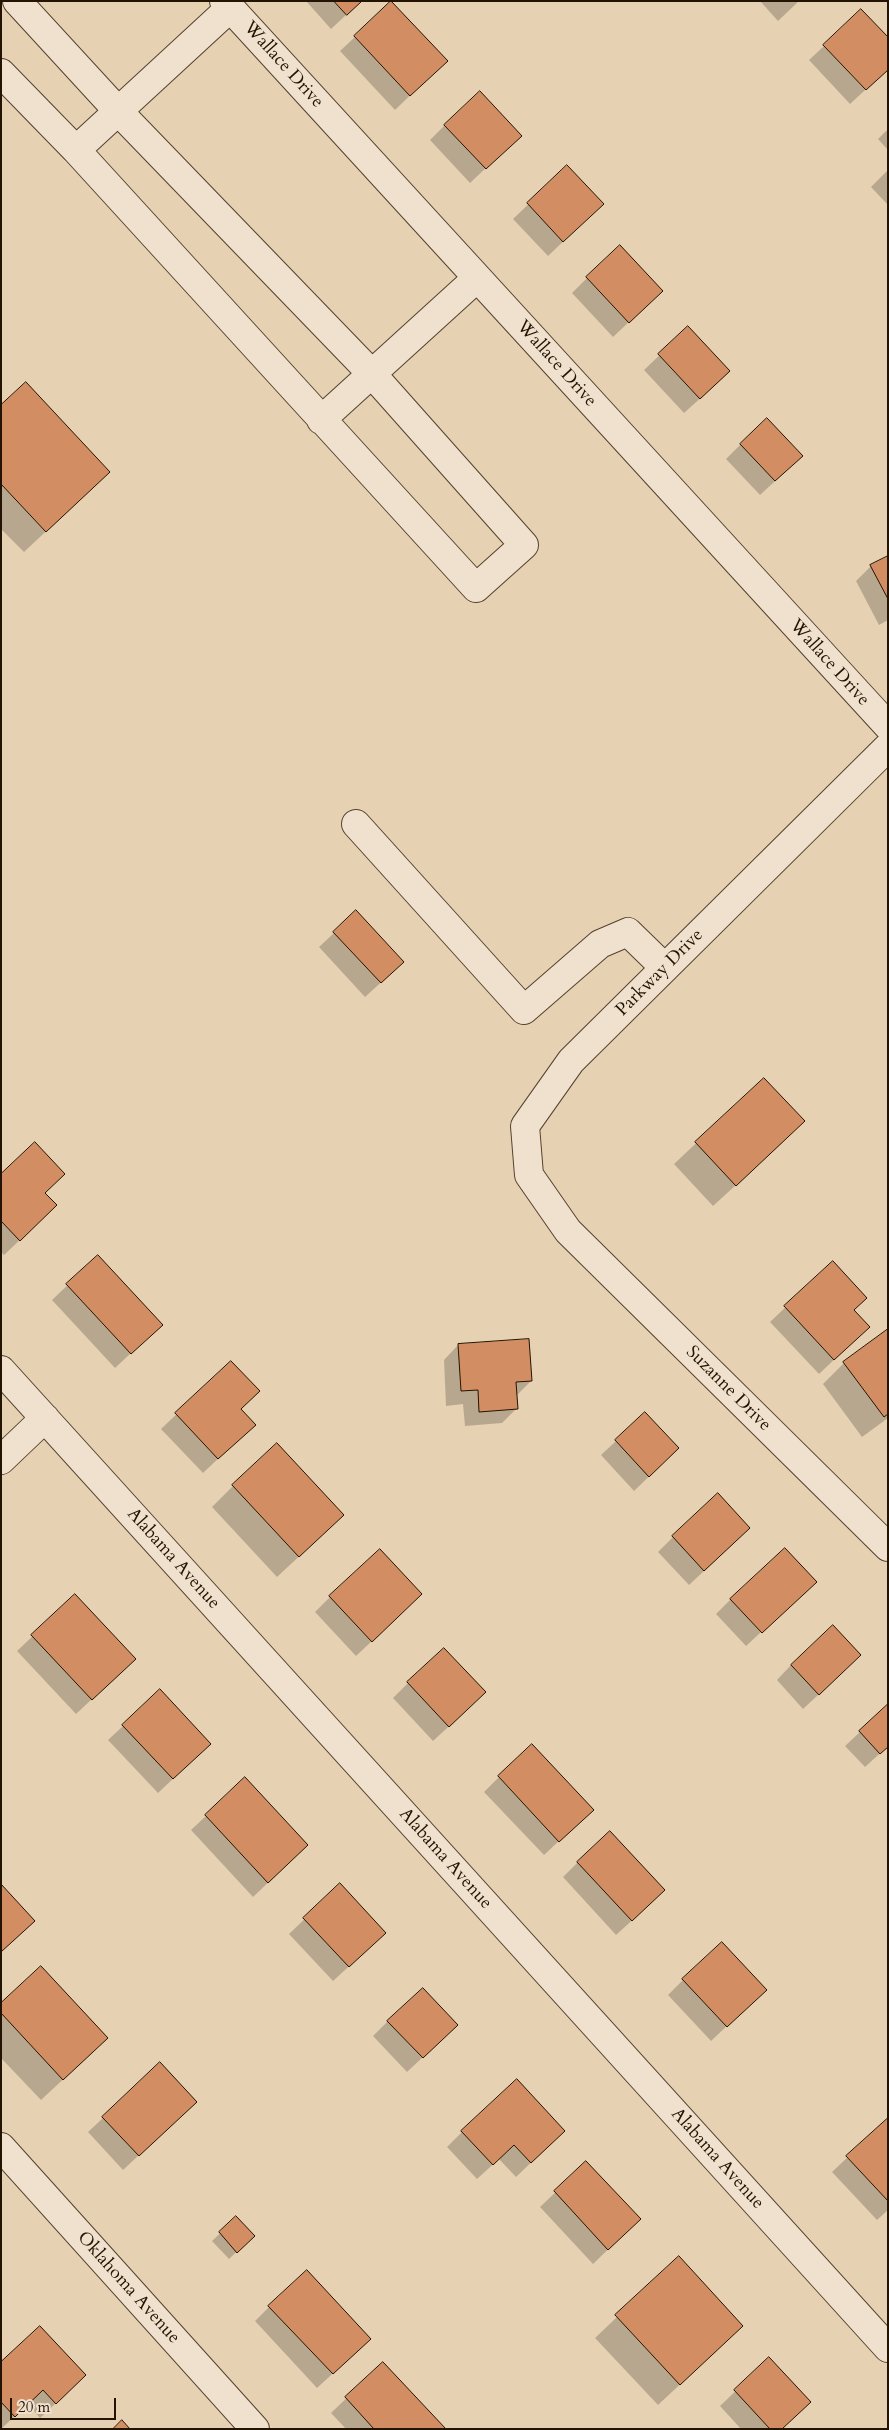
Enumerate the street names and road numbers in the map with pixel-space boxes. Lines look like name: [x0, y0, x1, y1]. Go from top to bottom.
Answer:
street label: Wallace Drive: [238, 17, 328, 113]
street label: Wallace Drive: [511, 316, 601, 412]
street label: Wallace Drive: [784, 615, 874, 711]
street label: Parkway Drive: [612, 925, 708, 1021]
street label: Suzanne Drive: [681, 1342, 775, 1436]
street label: Alabama Avenue: [122, 1504, 224, 1614]
street label: Alabama Avenue: [394, 1804, 496, 1914]
street label: Alabama Avenue: [666, 2104, 768, 2214]
street label: Oklahoma Avenue: [72, 2228, 184, 2348]

